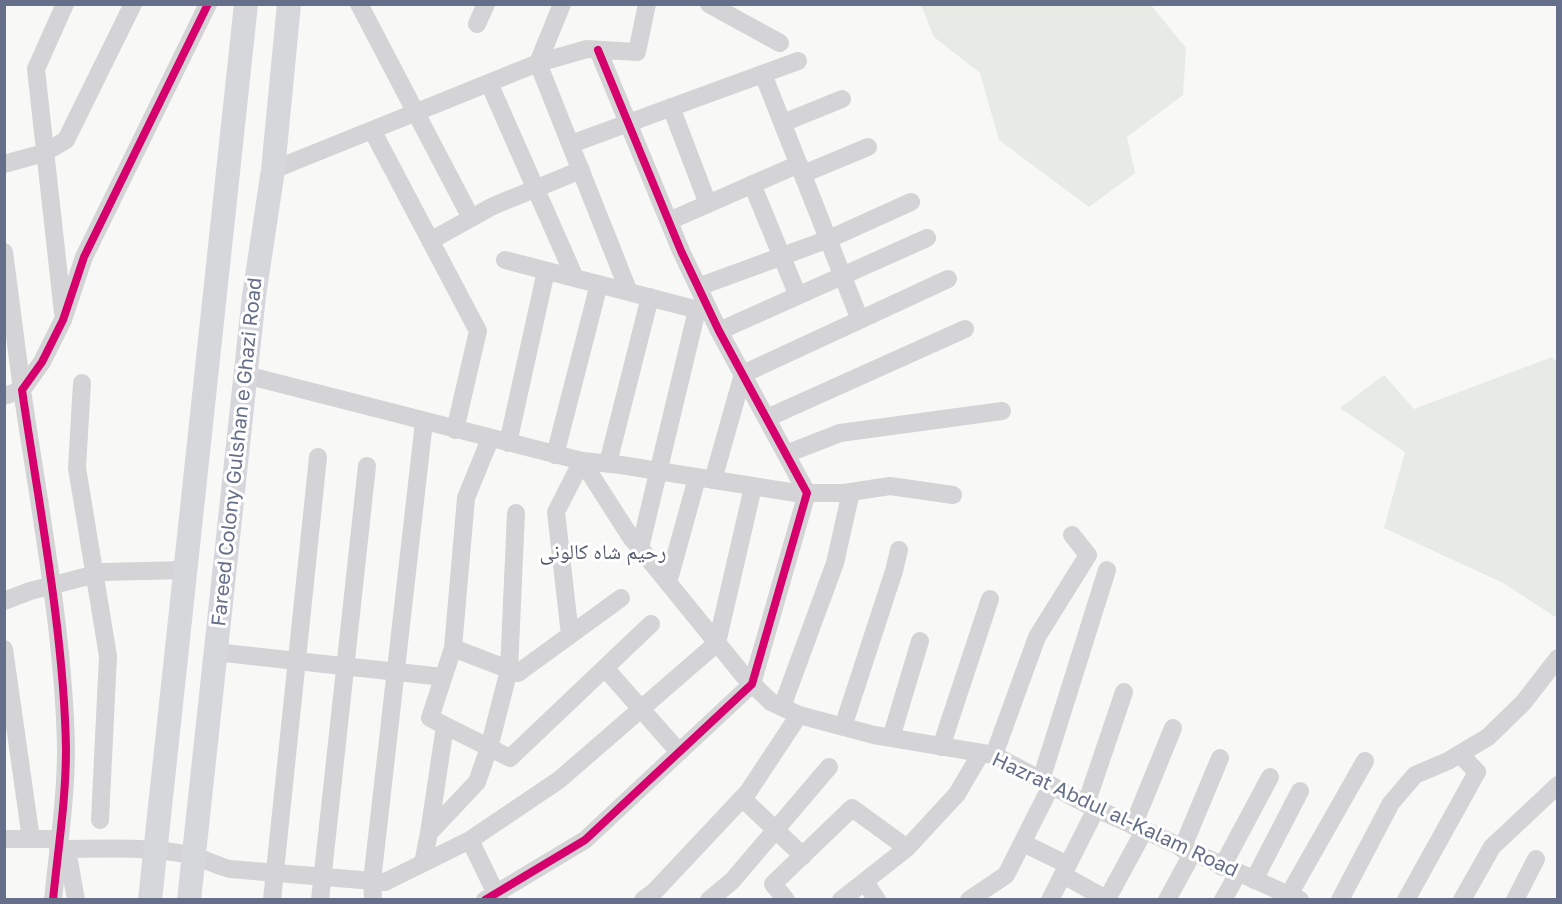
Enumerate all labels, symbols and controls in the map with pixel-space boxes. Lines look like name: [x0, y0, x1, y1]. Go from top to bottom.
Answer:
street label: Fareed Colony Gulshan e Ghazi Road: [207, 276, 267, 628]
district label: رحیم شاہ کالونی: [540, 539, 666, 565]
street label: Hazrat Abdul al-Kalam Road: [988, 747, 1242, 883]

